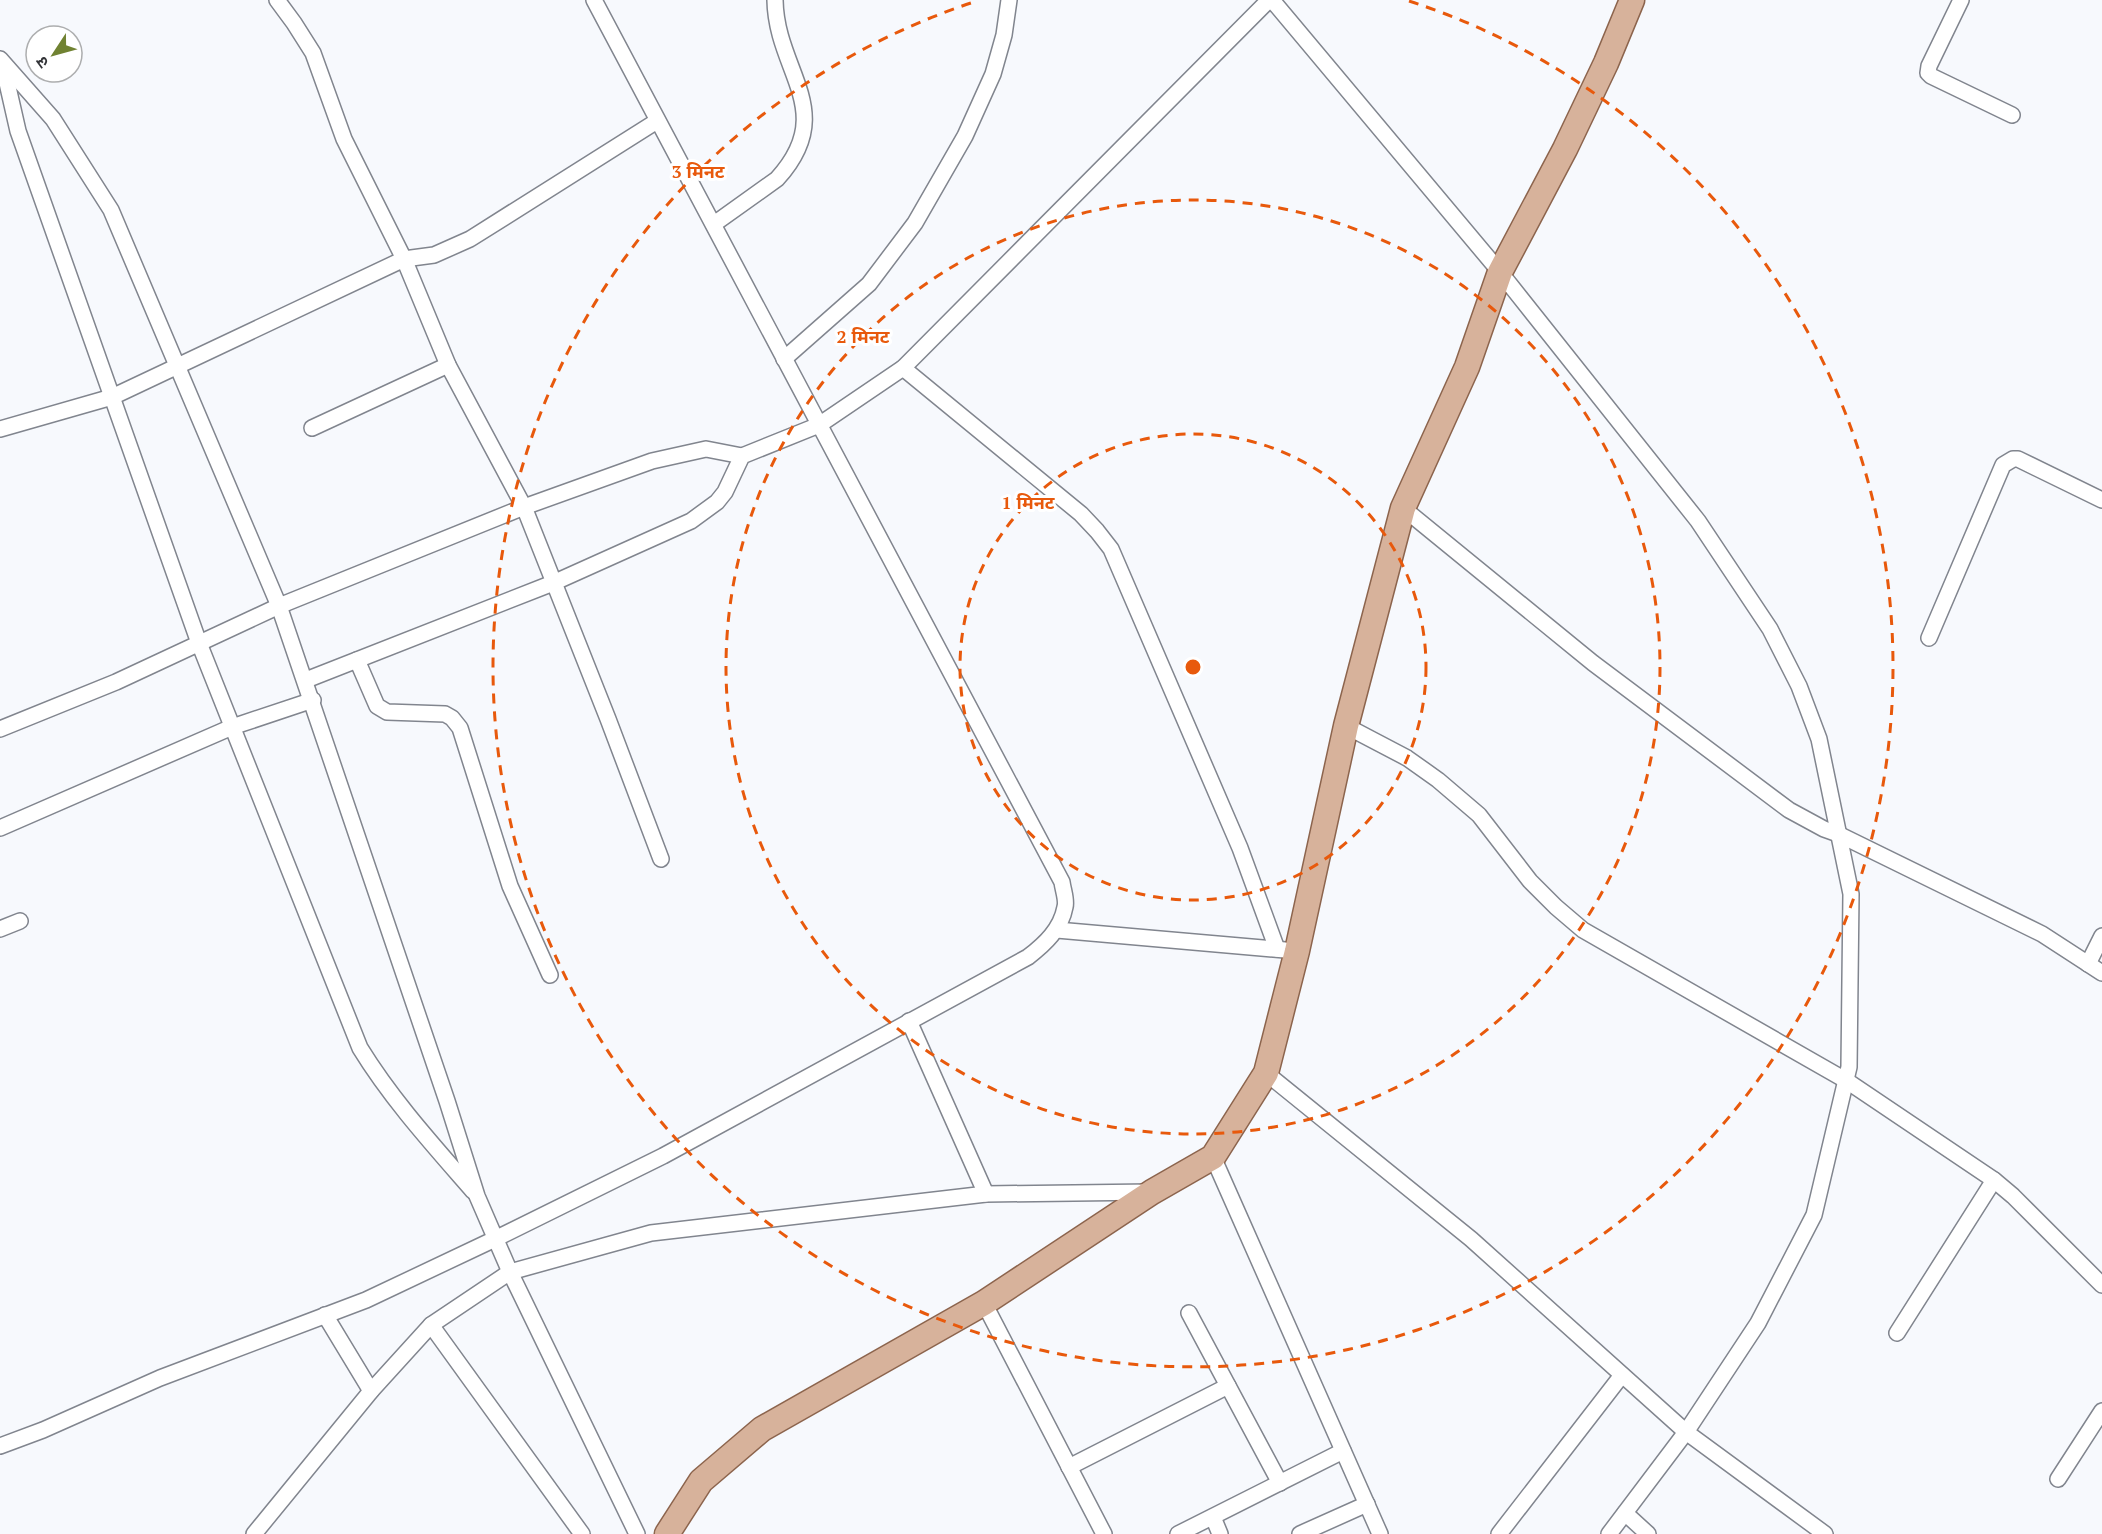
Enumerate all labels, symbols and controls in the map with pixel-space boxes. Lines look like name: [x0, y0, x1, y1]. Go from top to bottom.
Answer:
north arrow: [24, 24, 84, 84]
text: उ: [30, 52, 54, 73]
text: 3 मिनट: [672, 159, 725, 183]
text: 2 मिनट: [837, 324, 890, 348]
text: 1 मिनट: [1002, 490, 1055, 514]
centre of rings: [1183, 657, 1203, 677]

